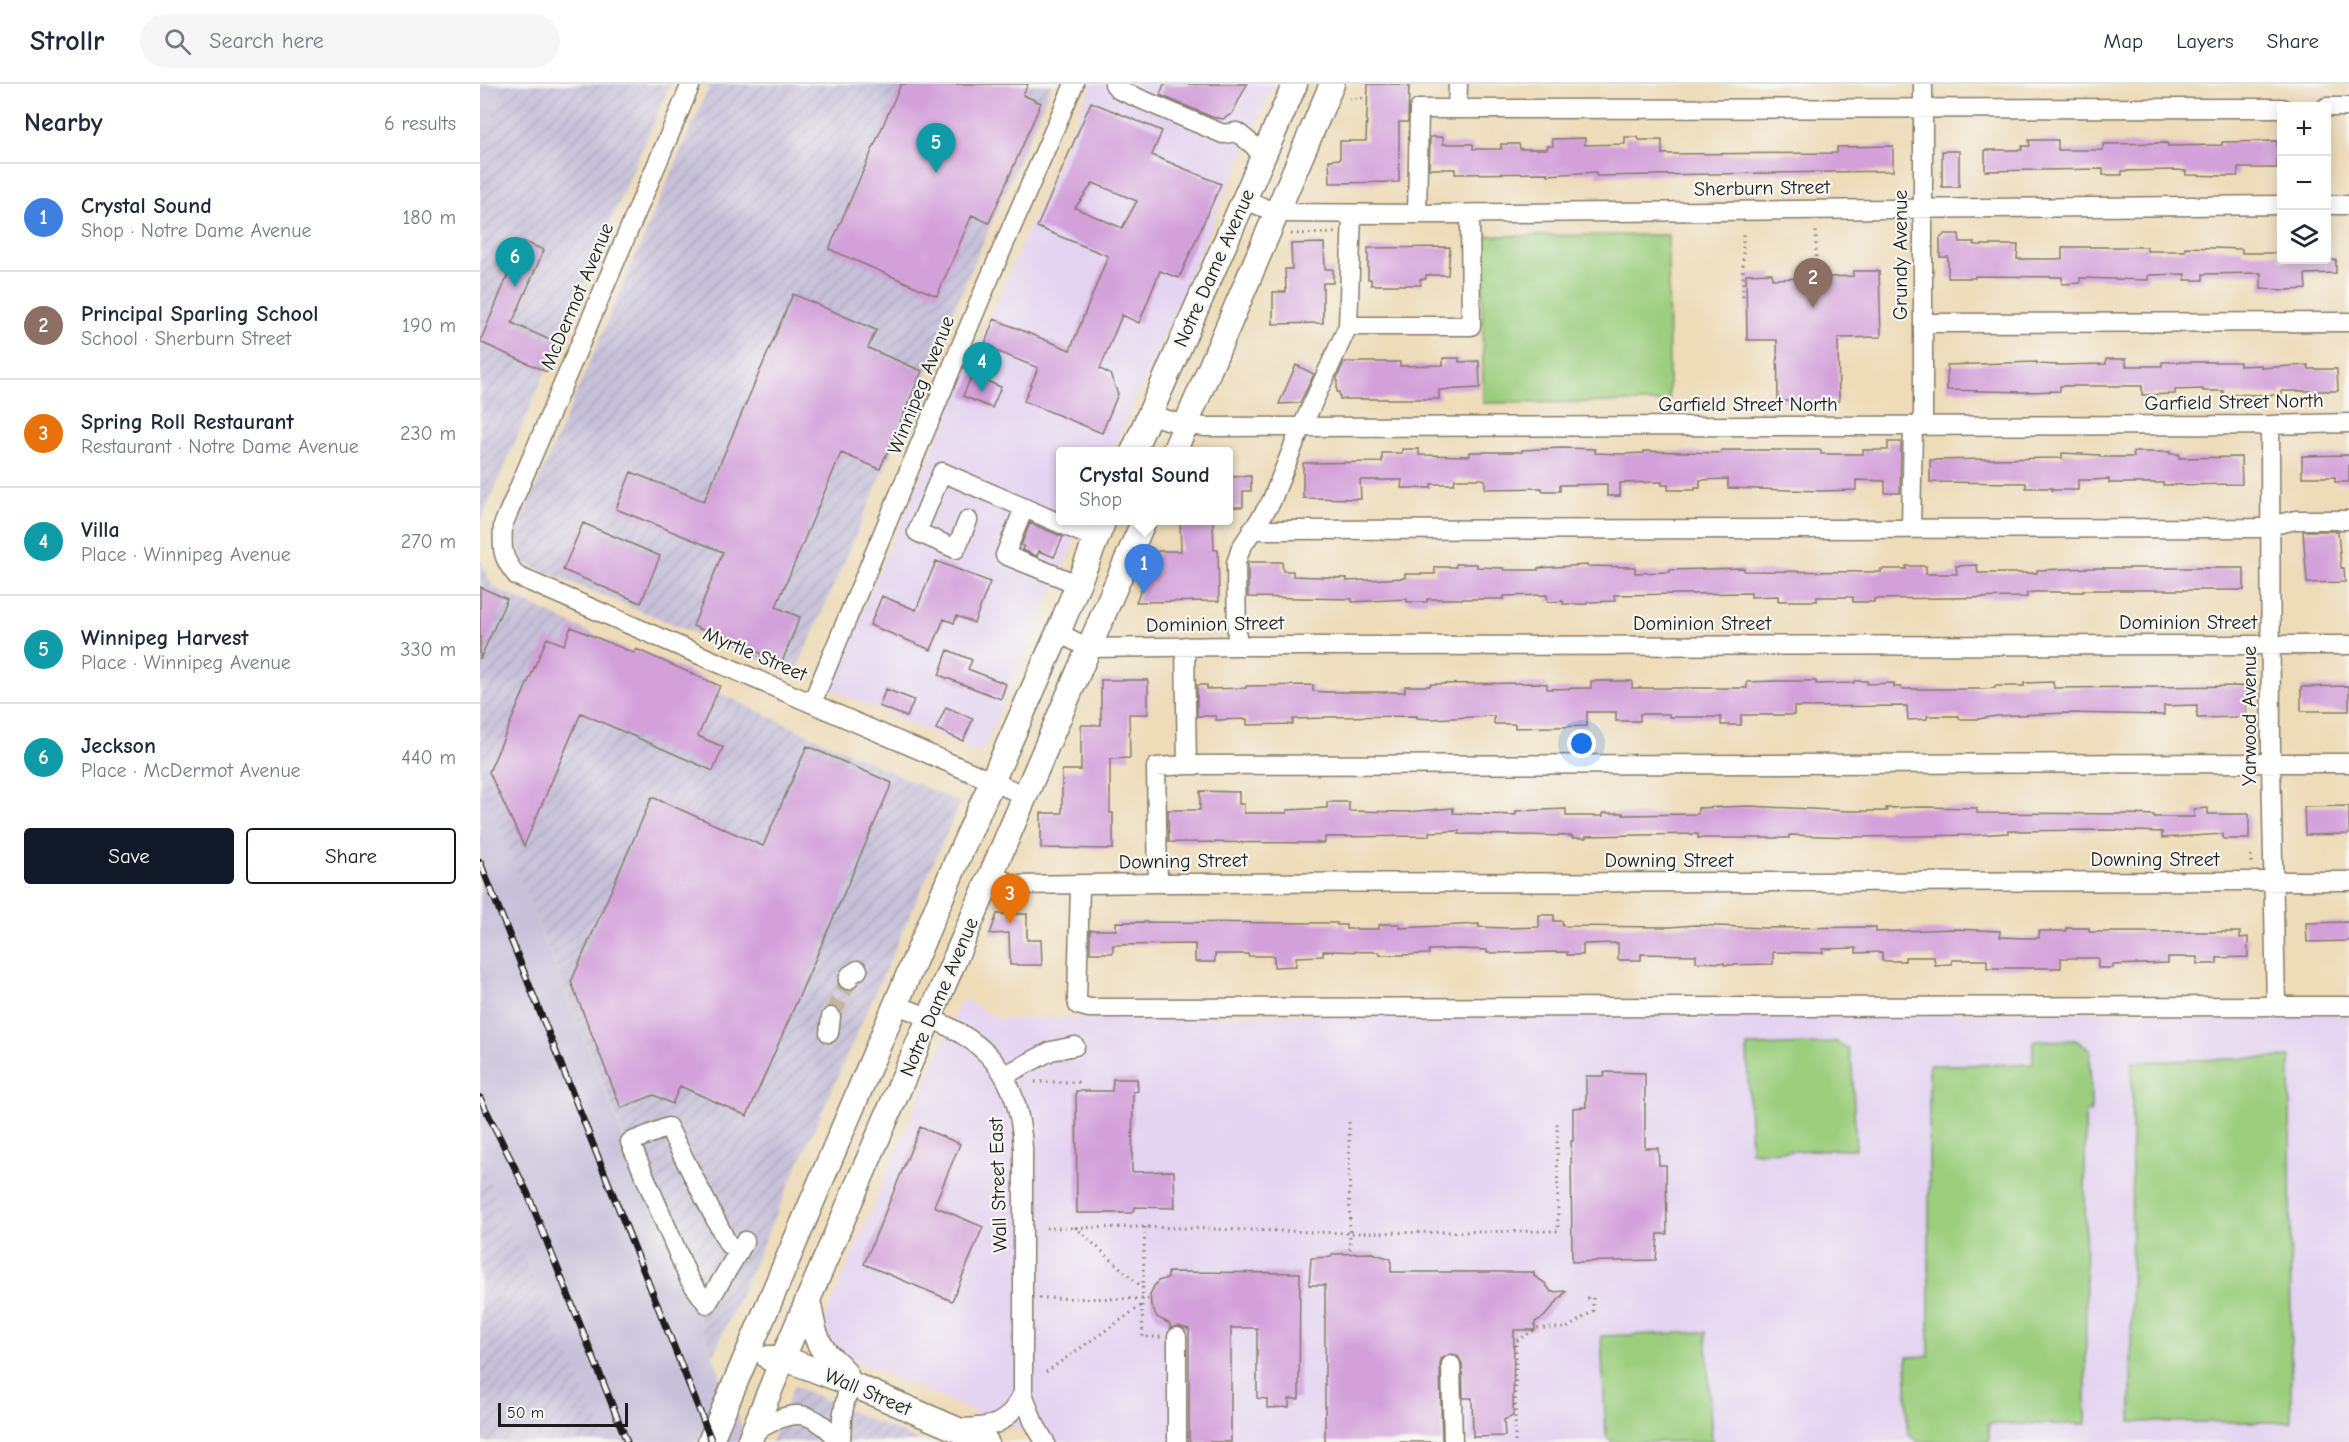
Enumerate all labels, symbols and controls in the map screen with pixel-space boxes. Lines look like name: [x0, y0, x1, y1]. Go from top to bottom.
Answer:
search box: [140, 14, 560, 68]
text: Strollr: [30, 25, 104, 57]
icon: search: [161, 25, 194, 58]
text: Search here: [209, 28, 324, 54]
text: Map: [2104, 29, 2143, 53]
text: Layers: [2176, 29, 2234, 53]
text: Share: [2267, 29, 2319, 53]
map controls: [2277, 102, 2331, 264]
button: +: [2277, 102, 2331, 156]
text: Nearby: [24, 108, 103, 138]
text: 6 results: [384, 112, 456, 135]
pin: 5: [916, 124, 956, 173]
button: −: [2277, 156, 2331, 210]
street label: Sherburn Street: [1694, 175, 1832, 201]
street label: Notre Dame Avenue: [1169, 185, 1259, 351]
street label: Grundy Avenue: [1889, 190, 1912, 320]
text: Crystal Sound: [81, 193, 212, 219]
text: 1: [40, 206, 47, 229]
text: 180 m: [402, 206, 456, 229]
button: layers: [2277, 210, 2331, 264]
text: Shop · Notre Dame Avenue: [81, 219, 311, 242]
street label: McDermot Avenue: [536, 219, 618, 373]
pin: 6: [495, 238, 534, 287]
pin: 2: [1794, 258, 1832, 308]
text: Principal Sparling School: [81, 301, 318, 327]
street label: Winnipeg Avenue: [883, 312, 959, 458]
text: 2: [39, 314, 48, 337]
text: 190 m: [402, 314, 456, 337]
text: School · Sherburn Street: [81, 327, 291, 350]
pin: 4: [962, 342, 1002, 392]
street label: Garfield Street North: [2144, 389, 2324, 415]
street label: Garfield Street North: [1658, 393, 1838, 416]
text: Spring Roll Restaurant: [81, 409, 294, 435]
text: 3: [39, 422, 48, 445]
text: 230 m: [400, 422, 456, 445]
text: Restaurant · Notre Dame Avenue: [81, 435, 359, 458]
popup: [1056, 447, 1233, 525]
text: Crystal Sound: [1079, 462, 1210, 488]
text: Shop: [1079, 488, 1122, 511]
text: Villa: [81, 517, 120, 543]
text: 4: [39, 530, 48, 553]
text: 270 m: [401, 530, 456, 553]
text: Place · Winnipeg Avenue: [81, 543, 291, 566]
pin: 1: [1124, 544, 1164, 594]
street label: Dominion Street: [1146, 611, 1286, 637]
street label: Dominion Street: [2119, 611, 2258, 634]
street label: Dominion Street: [1633, 612, 1772, 635]
street label: Myrtle Street: [700, 622, 812, 687]
text: Winnipeg Harvest: [81, 625, 248, 651]
text: 5: [38, 638, 49, 661]
text: 330 m: [400, 638, 456, 661]
street label: Yarwood Avenue: [2238, 646, 2261, 786]
text: Place · Winnipeg Avenue: [81, 651, 291, 674]
your location: [1567, 729, 1596, 758]
text: Jeckson: [81, 733, 156, 759]
text: 6: [38, 746, 49, 769]
text: 440 m: [401, 746, 456, 769]
text: Place · McDermot Avenue: [81, 759, 301, 782]
button: Save: [24, 828, 234, 884]
button: Share: [246, 828, 456, 884]
street label: Downing Street: [1118, 848, 1249, 874]
street label: Downing Street: [2091, 848, 2221, 871]
street label: Downing Street: [1605, 849, 1735, 872]
pin: 3: [990, 874, 1030, 924]
street label: Notre Dame Avenue: [895, 914, 983, 1080]
street label: Wall Street East: [984, 1116, 1012, 1253]
street label: Wall Street: [821, 1363, 916, 1421]
scale bar: [498, 1400, 628, 1428]
text: 50 m: [507, 1404, 544, 1422]

